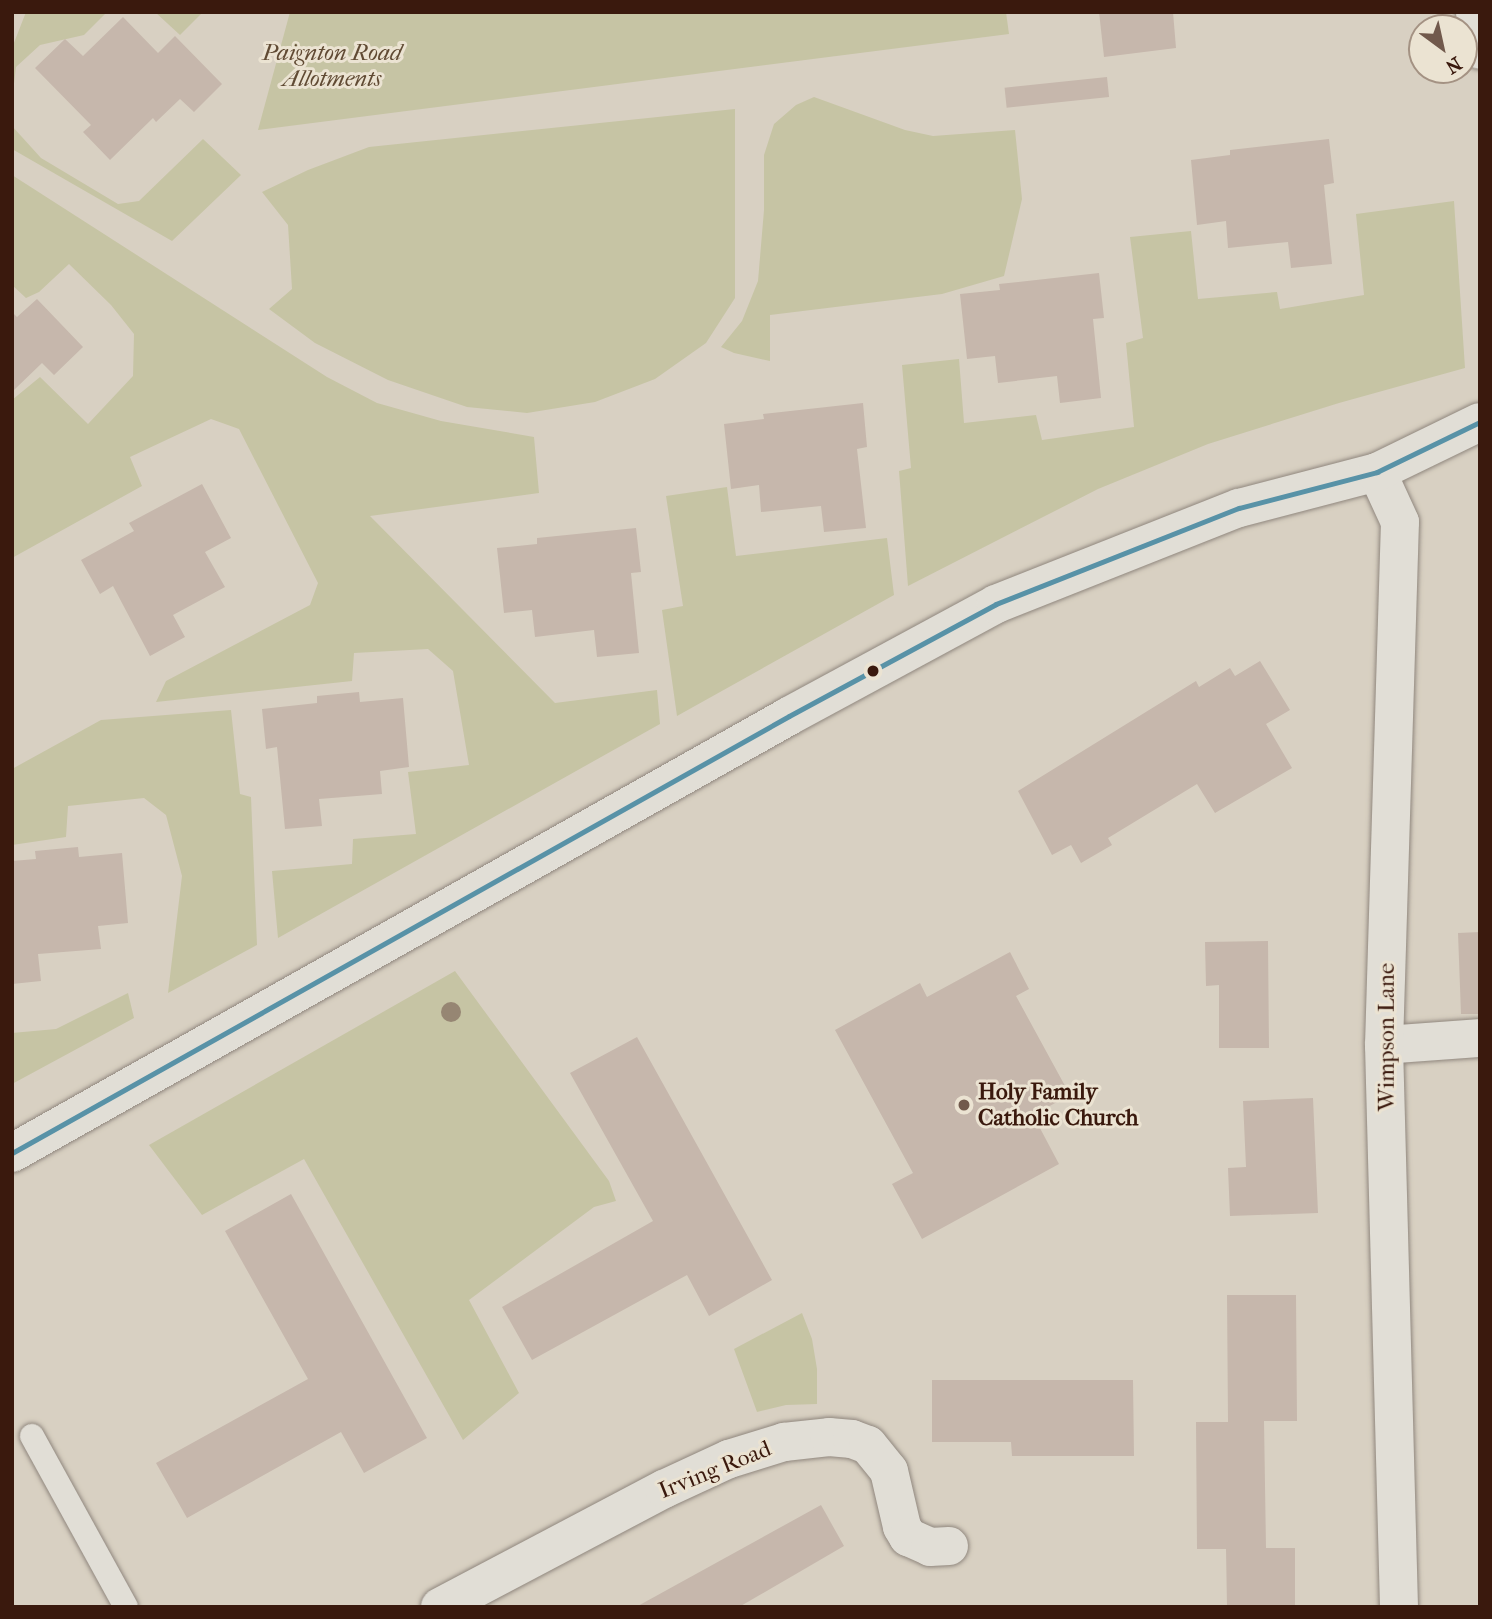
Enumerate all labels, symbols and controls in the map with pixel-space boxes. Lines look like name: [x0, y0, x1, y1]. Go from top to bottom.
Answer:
north arrow: [1408, 14, 1478, 84]
park label: Paignton Road Allotments: [262, 39, 402, 93]
text: N: [1441, 52, 1465, 78]
unlabelled marker: [866, 664, 880, 678]
street label: Wimpson Lane: [1373, 963, 1401, 1111]
place label: Holy Family Catholic Church: [978, 1078, 1138, 1132]
marker: Holy Family Catholic Church: [956, 1097, 972, 1113]
street label: Irving Road: [655, 1435, 775, 1505]

